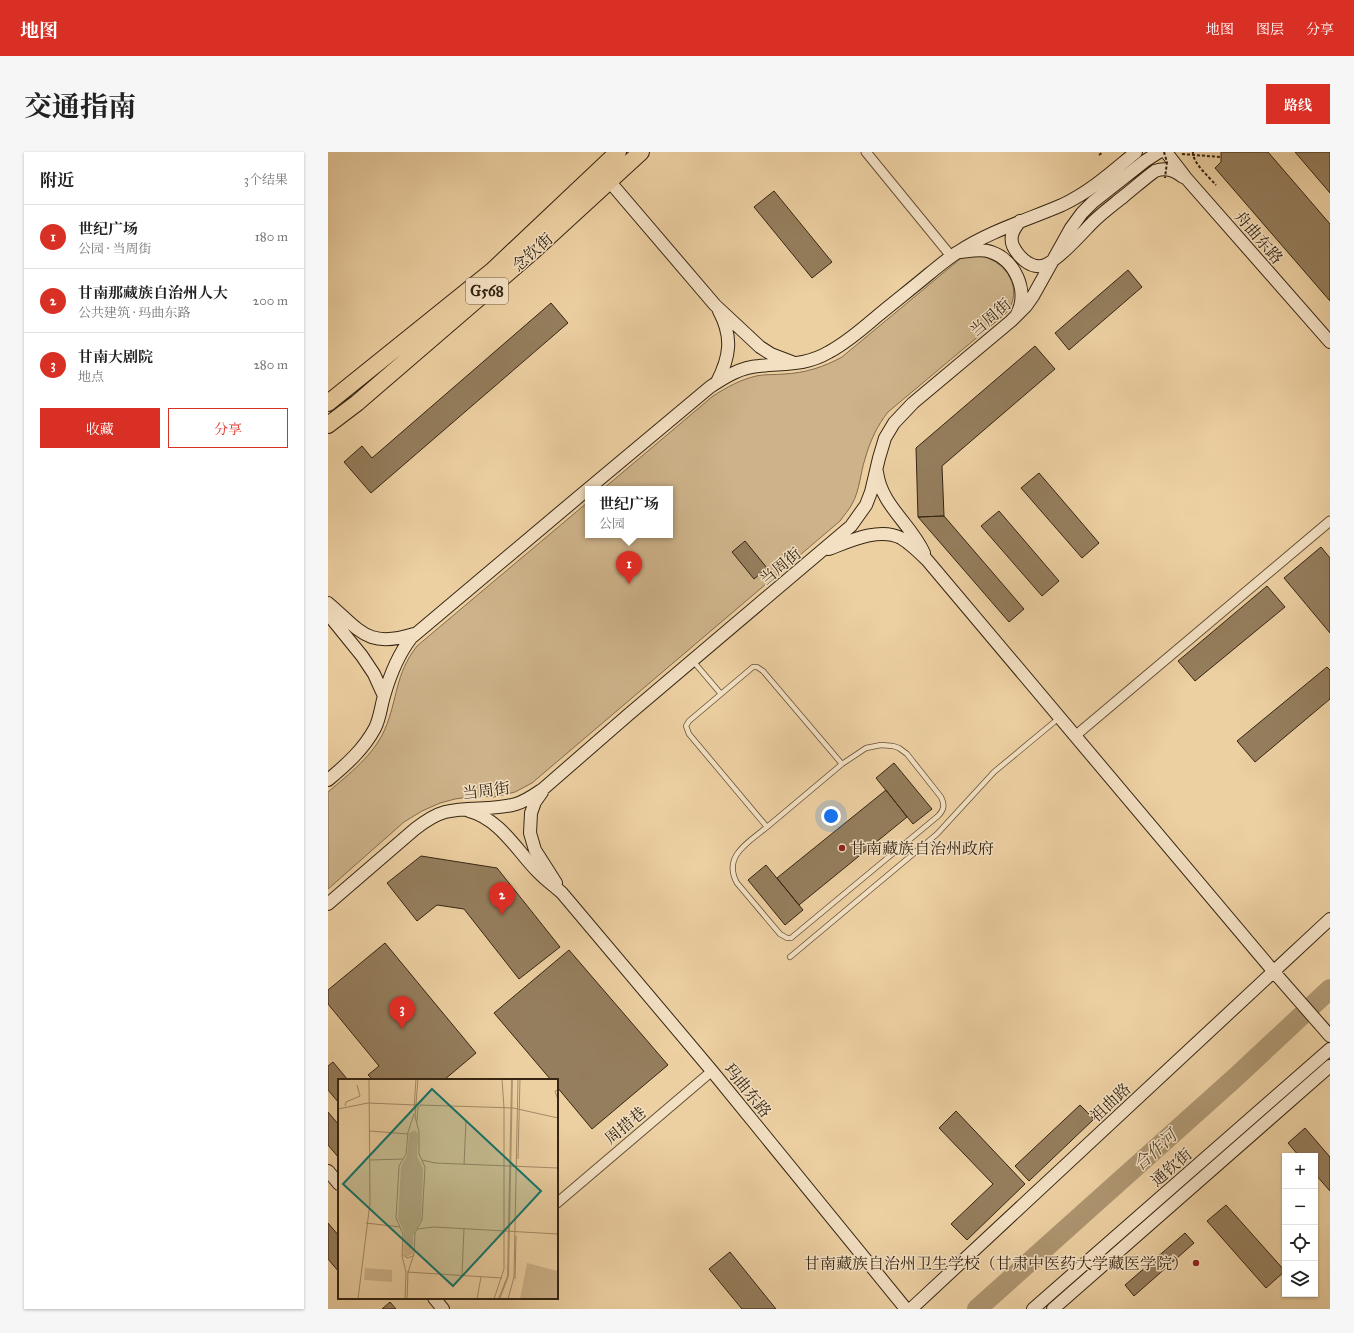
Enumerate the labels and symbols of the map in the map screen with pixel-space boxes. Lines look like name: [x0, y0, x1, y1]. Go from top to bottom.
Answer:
street label: 舟曲东路: [1230, 207, 1287, 268]
street label: 念钦街: [508, 229, 557, 275]
road number: G568: [466, 278, 508, 304]
street label: 当周街: [966, 294, 1015, 340]
street label: 当周街: [756, 544, 805, 589]
pin: 1: [616, 551, 642, 584]
street label: 当周街: [461, 778, 511, 803]
your location: [821, 806, 841, 826]
place label: 甘南藏族自治州政府: [850, 839, 994, 858]
marker: 甘南藏族自治州政府: [837, 843, 847, 853]
pin: 2: [489, 882, 515, 915]
pin: 3: [389, 996, 415, 1029]
street label: 玛曲东路: [720, 1059, 775, 1121]
inset map: [338, 1079, 558, 1299]
street label: 祖曲路: [1086, 1079, 1134, 1126]
street label: 周措巷: [601, 1103, 650, 1148]
water label: 合作河: [1129, 1123, 1184, 1175]
street label: 通钦街: [1147, 1144, 1196, 1190]
place label: 甘南藏族自治州卫生学校（甘肃中医药大学藏医学院）: [804, 1254, 1188, 1273]
marker: 甘南藏族自治州卫生学校（甘肃中医药大学藏医学院）: [1191, 1258, 1201, 1268]

